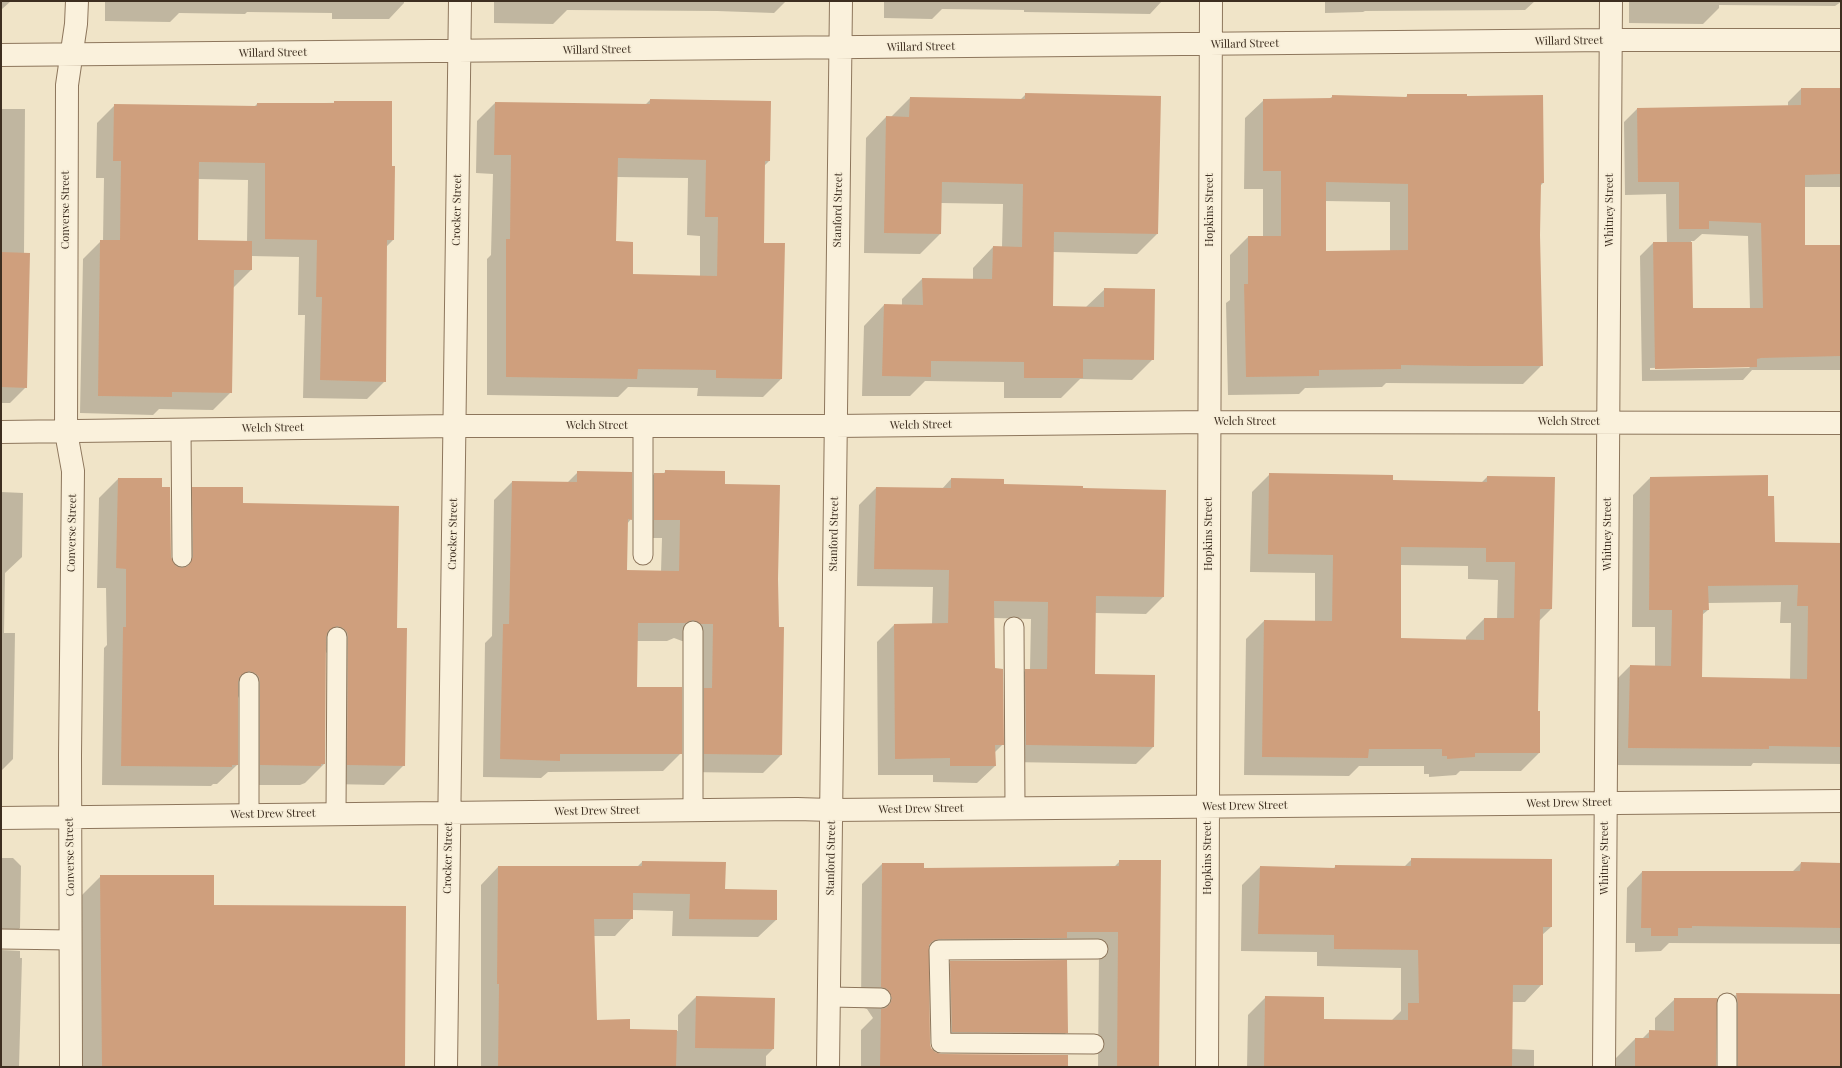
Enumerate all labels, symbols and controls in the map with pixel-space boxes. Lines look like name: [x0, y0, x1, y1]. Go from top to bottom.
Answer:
street label: Willard Street: [1535, 34, 1603, 48]
street label: Willard Street: [1211, 37, 1279, 51]
street label: Willard Street: [887, 40, 955, 54]
street label: Willard Street: [563, 43, 631, 57]
street label: Willard Street: [239, 46, 307, 60]
street label: Converse Street: [59, 171, 73, 249]
street label: Stanford Street: [831, 173, 845, 247]
street label: Hopkins Street: [1203, 173, 1217, 247]
street label: Whitney Street: [1603, 173, 1617, 247]
street label: Crocker Street: [450, 174, 464, 246]
street label: Welch Street: [1214, 415, 1276, 429]
street label: Welch Street: [1538, 415, 1600, 429]
street label: Welch Street: [890, 418, 952, 432]
street label: Welch Street: [566, 419, 628, 433]
street label: Welch Street: [242, 421, 304, 435]
street label: Converse Street: [65, 494, 79, 572]
street label: Stanford Street: [827, 497, 841, 571]
street label: Hopkins Street: [1202, 497, 1216, 571]
street label: Whitney Street: [1601, 497, 1615, 571]
street label: Crocker Street: [446, 498, 460, 570]
street label: West Drew Street: [1526, 796, 1612, 810]
street label: West Drew Street: [1202, 799, 1288, 813]
street label: West Drew Street: [878, 802, 964, 816]
street label: West Drew Street: [554, 804, 640, 818]
street label: West Drew Street: [230, 807, 316, 821]
street label: Converse Street: [63, 818, 77, 896]
street label: Stanford Street: [824, 821, 838, 895]
street label: Hopkins Street: [1201, 821, 1215, 895]
street label: Whitney Street: [1598, 821, 1612, 895]
street label: Crocker Street: [441, 822, 455, 894]

